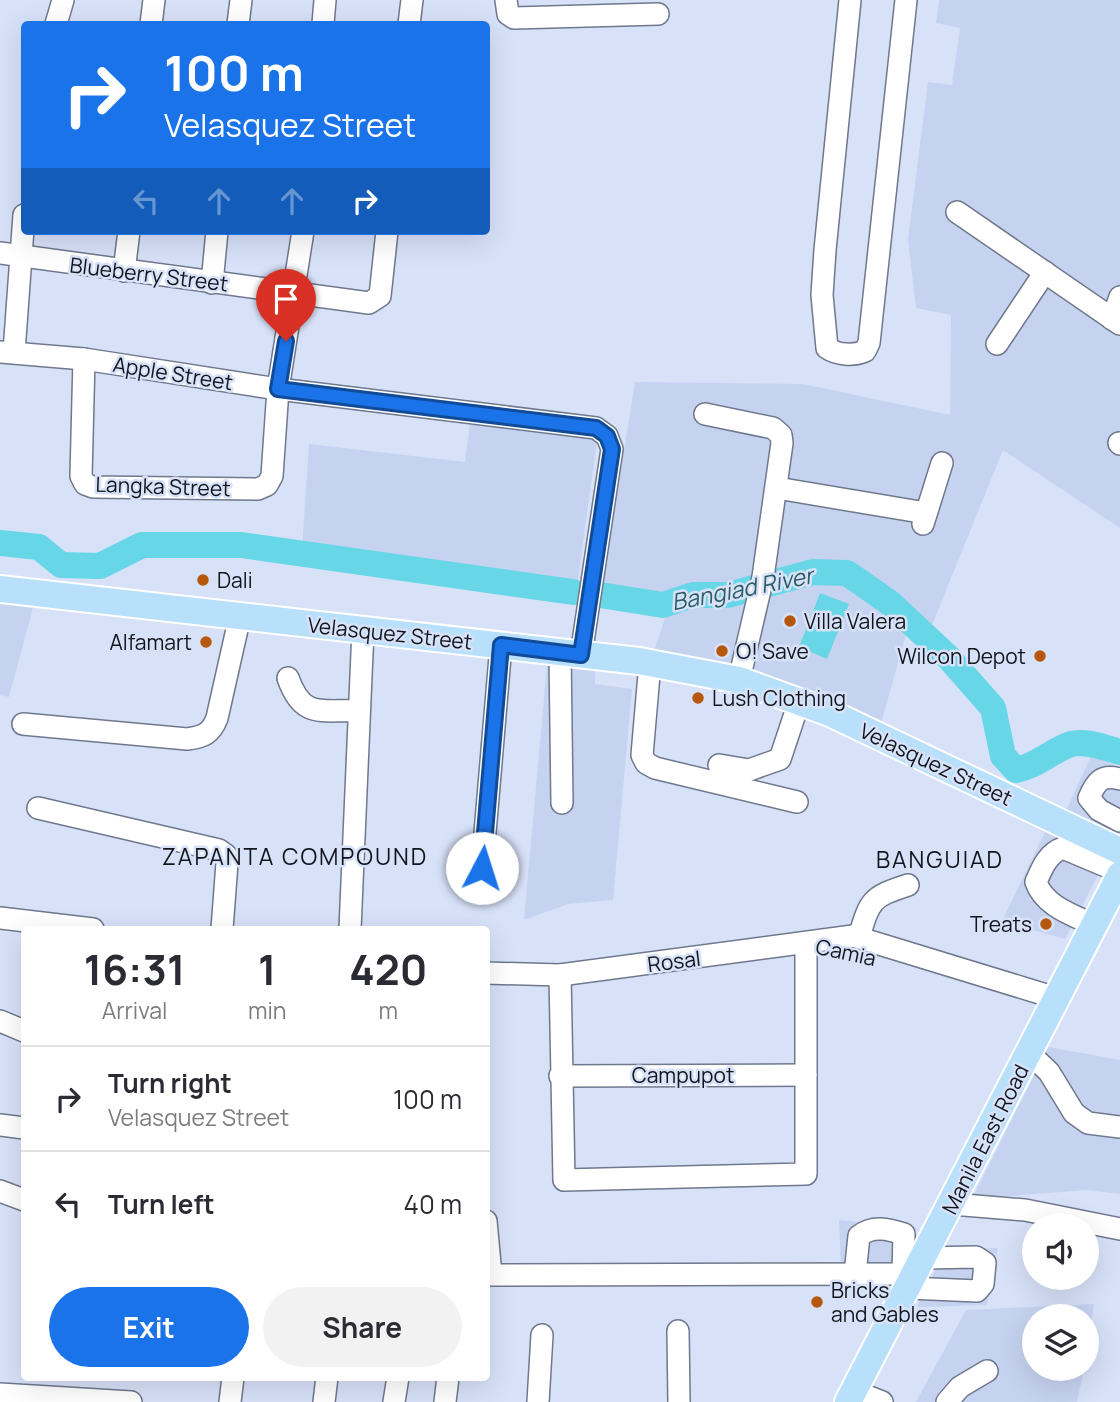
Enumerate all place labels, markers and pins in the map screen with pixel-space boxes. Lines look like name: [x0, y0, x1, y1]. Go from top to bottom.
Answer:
pin: [256, 269, 316, 341]
place label: Dali: [217, 566, 253, 594]
marker: Dali: [195, 572, 211, 588]
place label: Villa Valera: [804, 607, 906, 635]
marker: Villa Valera: [782, 613, 798, 629]
place label: Alfamart: [110, 628, 192, 656]
marker: Alfamart: [198, 634, 214, 650]
place label: O! Save: [736, 637, 809, 665]
place label: Wilcon Depot: [897, 642, 1026, 670]
marker: O! Save: [714, 643, 730, 659]
marker: Wilcon Depot: [1032, 648, 1048, 664]
place label: Lush Clothing: [712, 684, 846, 712]
marker: Lush Clothing: [690, 690, 706, 706]
place label: Treats: [970, 910, 1032, 938]
marker: Treats: [1038, 916, 1054, 932]
place label: Bricks and Gables: [831, 1276, 939, 1328]
marker: Bricks and Gables: [809, 1294, 825, 1310]

